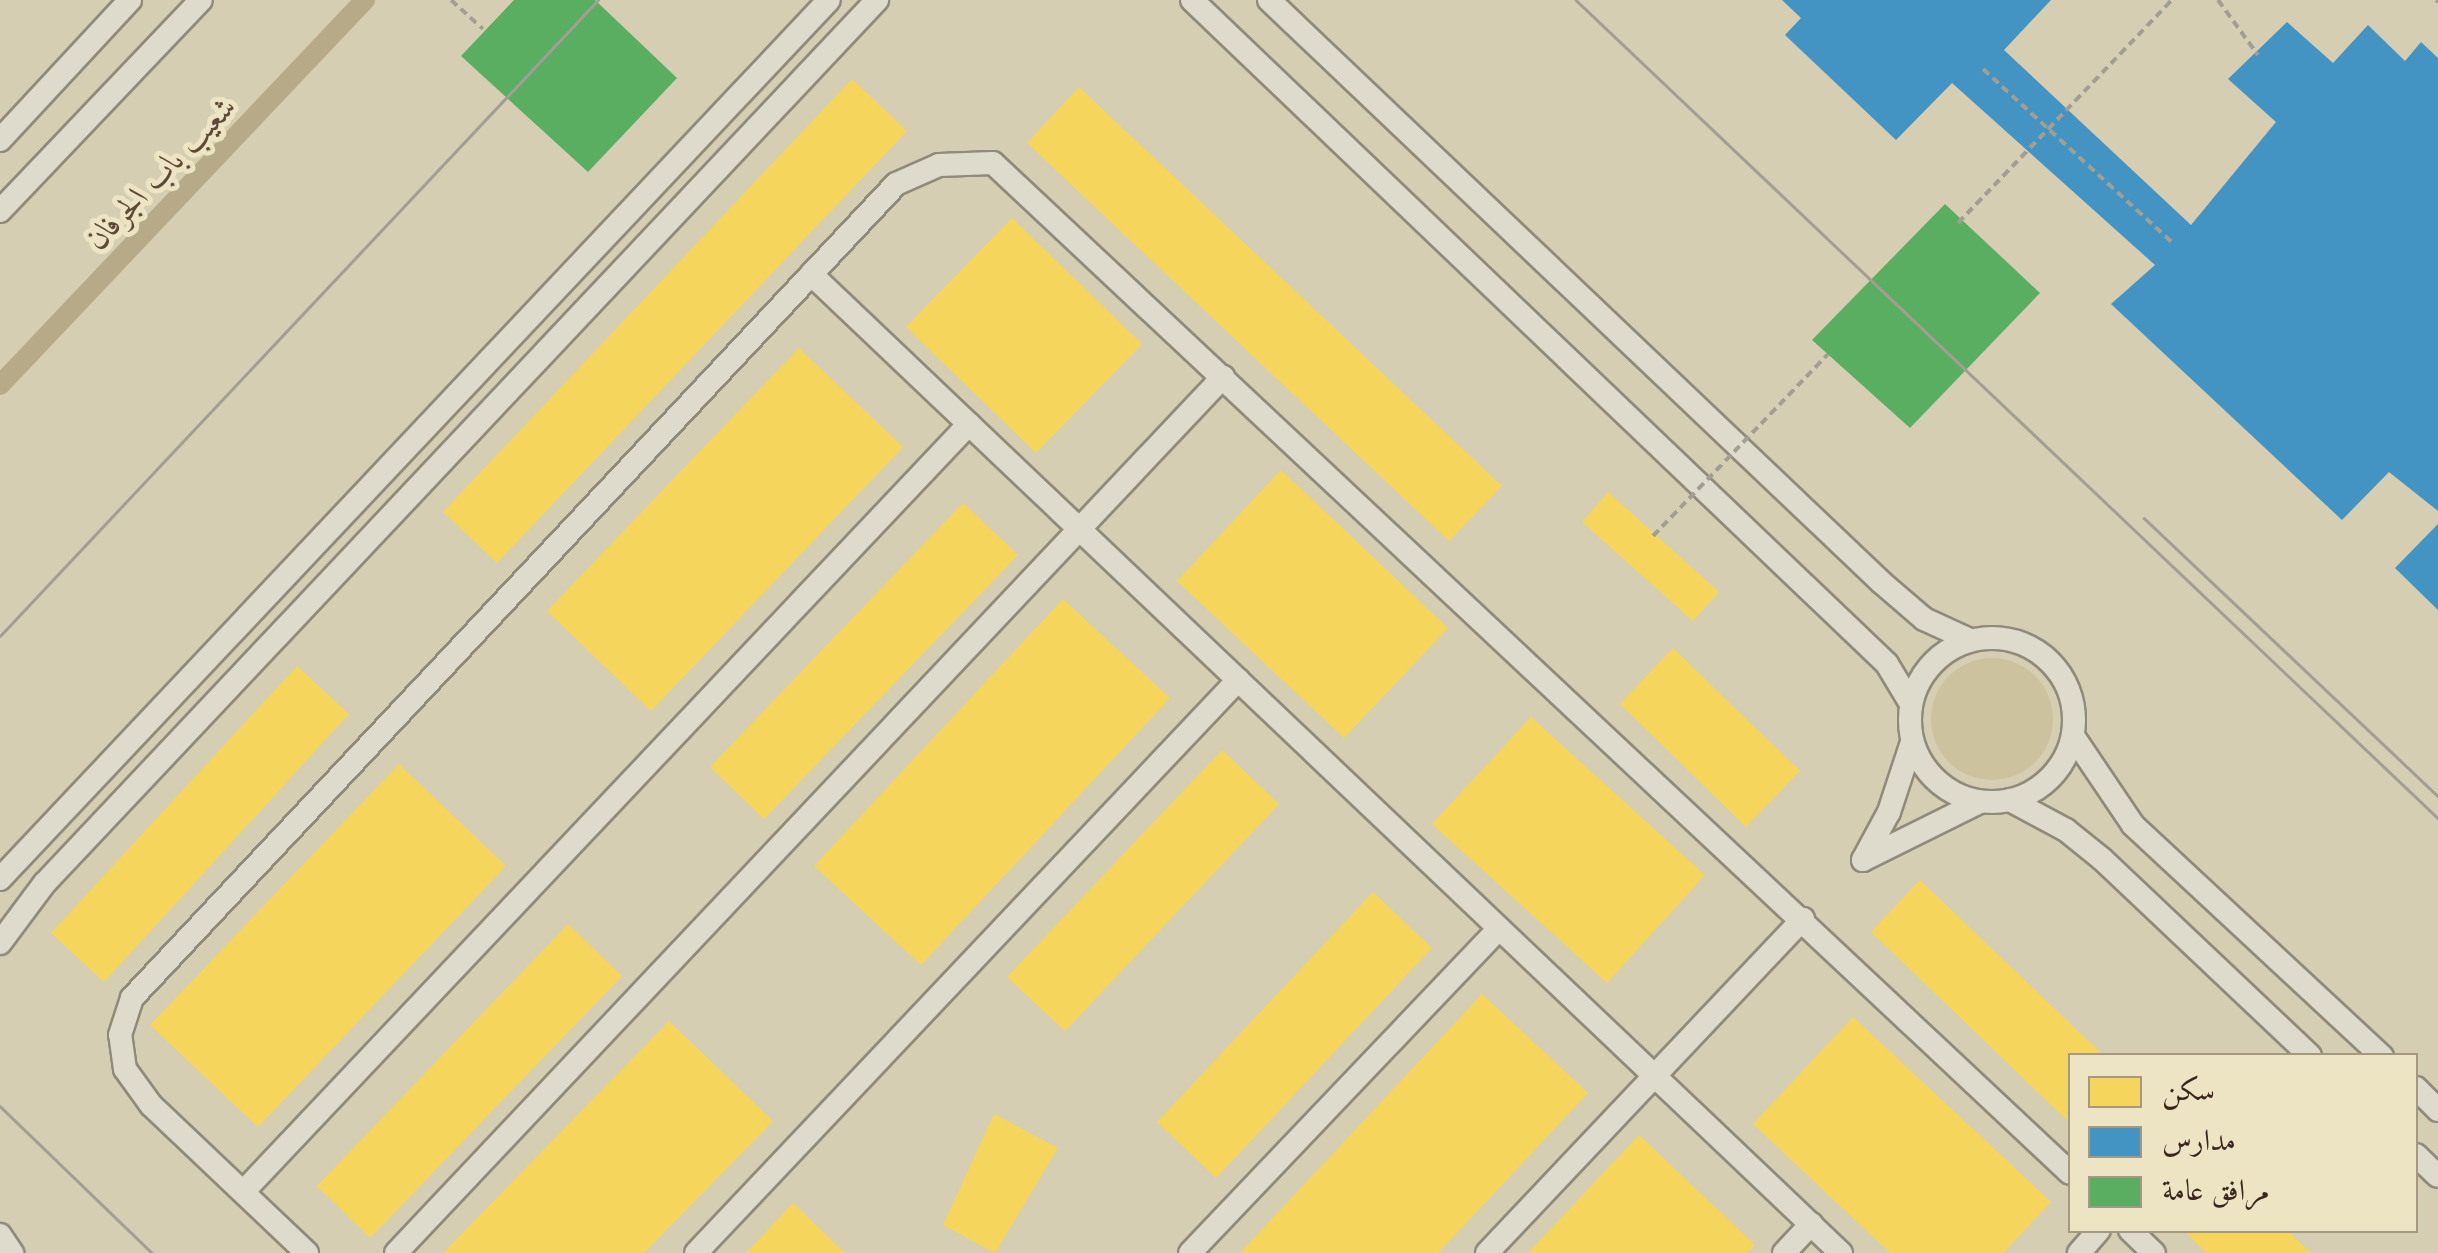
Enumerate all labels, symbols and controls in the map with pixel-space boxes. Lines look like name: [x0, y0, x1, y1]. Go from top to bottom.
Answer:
water label: شعيب باب الجرفان: [78, 87, 244, 257]
legend: [2068, 1053, 2418, 1233]
text: سكن: [2162, 1071, 2215, 1108]
text: مدارس: [2162, 1121, 2236, 1158]
text: مرافق عامة: [2162, 1171, 2270, 1208]

